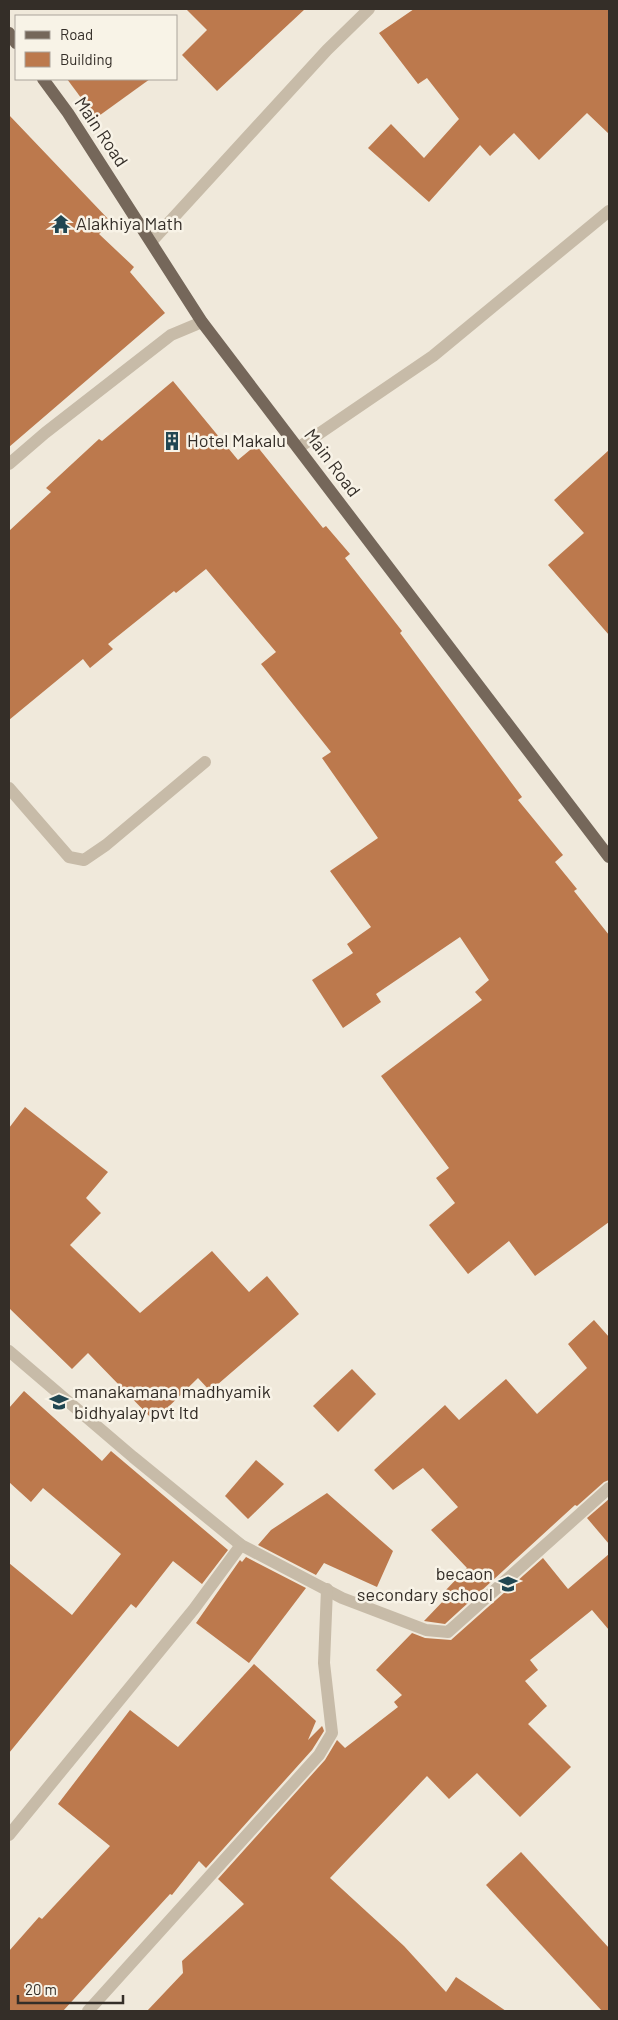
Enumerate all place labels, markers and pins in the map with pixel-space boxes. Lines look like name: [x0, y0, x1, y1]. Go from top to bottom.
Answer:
place label: Alakhiya Math: [76, 212, 183, 234]
temple icon: Alakhiya Math: [50, 213, 72, 235]
place label: Hotel Makalu: [187, 429, 286, 451]
building icon: Hotel Makalu: [161, 430, 183, 452]
place label: manakamana madhyamik bidhyalay pvt ltd: [74, 1380, 271, 1423]
school or university icon: manakamana madhyamik bidhyalay pvt ltd: [48, 1391, 70, 1413]
place label: becaon secondary school: [357, 1562, 493, 1605]
school or university icon: becaon secondary school: [497, 1573, 519, 1595]

